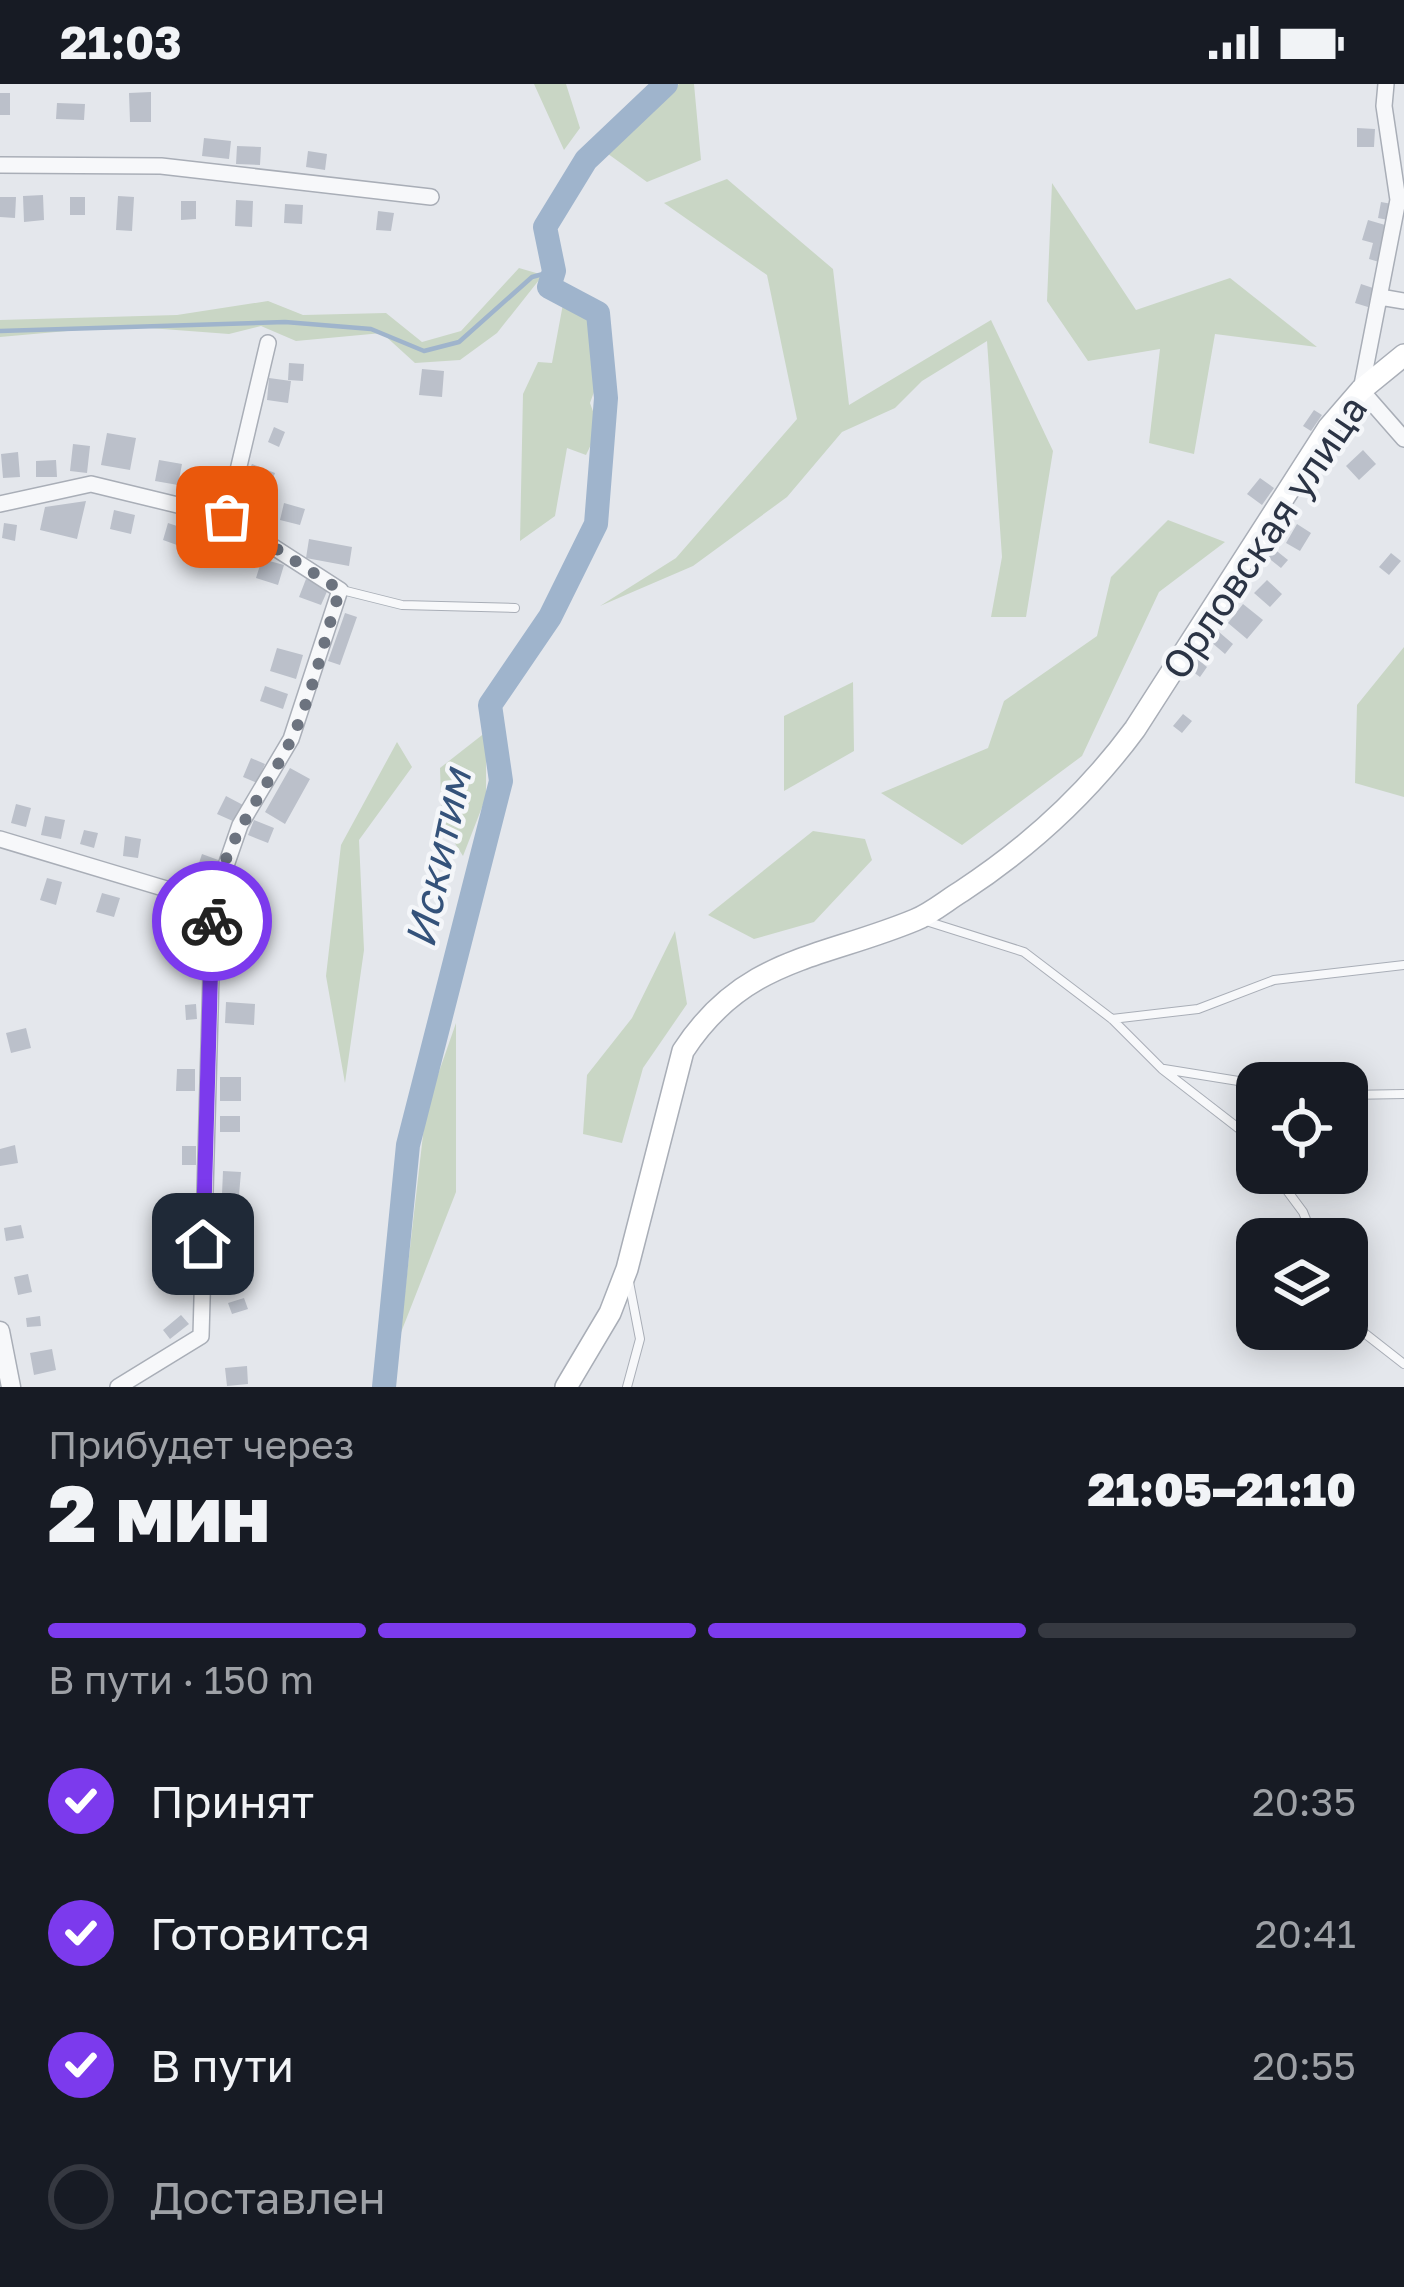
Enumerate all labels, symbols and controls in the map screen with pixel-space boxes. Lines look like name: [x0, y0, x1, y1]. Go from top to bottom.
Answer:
text: 21:03: [60, 15, 182, 69]
street label: Орловская улица: [1152, 386, 1376, 688]
pin: [176, 466, 278, 568]
icon: bag: [194, 484, 260, 550]
water label: Искитим: [394, 762, 481, 952]
courier: [152, 861, 272, 981]
icon: bike: [179, 888, 245, 954]
map controls: [1236, 1062, 1368, 1350]
button: locate: [1236, 1062, 1368, 1194]
pin: [152, 1193, 254, 1295]
icon: home: [170, 1211, 236, 1277]
button: layers: [1236, 1218, 1368, 1350]
text: Прибудет через: [48, 1421, 354, 1468]
text: 21:05–21:10: [1087, 1462, 1356, 1516]
text: 2 мин: [48, 1466, 270, 1559]
text: В пути · 150 m: [48, 1656, 314, 1703]
icon: check: [48, 1768, 114, 1834]
text: Принят: [150, 1774, 314, 1828]
text: 20:35: [1252, 1778, 1356, 1825]
icon: check: [48, 1900, 114, 1966]
text: Готовится: [150, 1906, 370, 1960]
text: 20:41: [1255, 1910, 1356, 1957]
icon: check: [48, 2032, 114, 2098]
text: В пути: [150, 2038, 294, 2092]
text: 20:55: [1252, 2042, 1356, 2089]
text: Доставлен: [150, 2170, 386, 2224]

